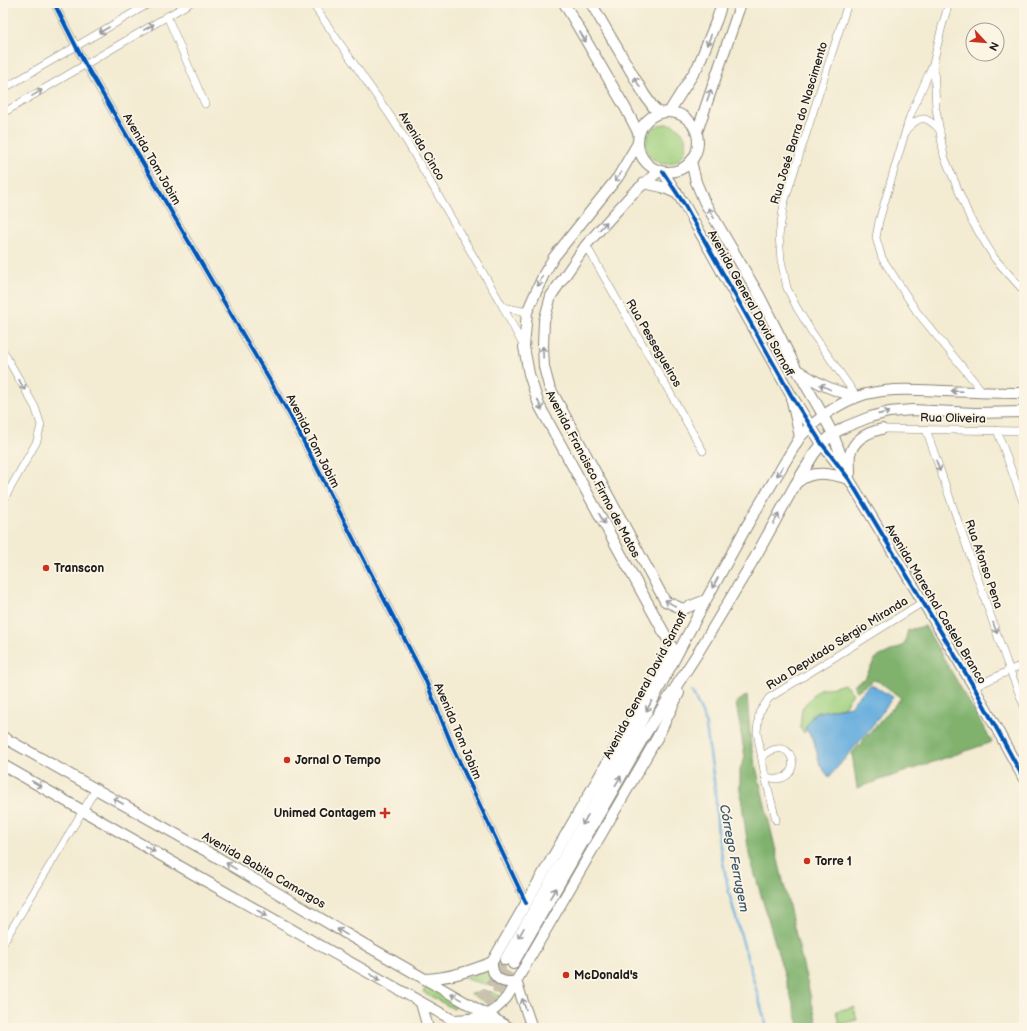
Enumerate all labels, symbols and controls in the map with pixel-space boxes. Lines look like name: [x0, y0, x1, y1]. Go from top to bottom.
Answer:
north arrow: [965, 22, 1005, 62]
one-way arrow: [143, 23, 155, 31]
one-way arrow: [98, 26, 110, 34]
one-way arrow: [580, 31, 588, 43]
one-way arrow: [705, 33, 712, 45]
street label: Rua José Barra do Nascimento: [768, 40, 831, 206]
text: N: [986, 40, 1001, 53]
one-way arrow: [632, 76, 640, 88]
one-way arrow: [31, 88, 43, 96]
one-way arrow: [706, 89, 713, 102]
street label: Avenida Cinco: [395, 109, 448, 184]
street label: Avenida Tom Jobim: [119, 111, 184, 208]
one-way arrow: [614, 171, 622, 182]
one-way arrow: [707, 207, 715, 219]
one-way arrow: [598, 221, 607, 232]
street label: Avenida General David Sarnoff: [704, 227, 797, 380]
one-way arrow: [536, 274, 543, 286]
street label: Rua Pessegueiros: [622, 297, 685, 390]
one-way arrow: [539, 346, 547, 359]
one-way arrow: [19, 379, 27, 391]
one-way arrow: [820, 383, 832, 390]
street label: Avenida Francisco Firmo de Matos: [542, 388, 643, 561]
one-way arrow: [951, 388, 964, 395]
street label: Avenida Tom Jobim: [282, 392, 343, 491]
one-way arrow: [537, 399, 544, 411]
one-way arrow: [877, 409, 890, 417]
street label: Rua Oliveira: [920, 410, 986, 427]
one-way arrow: [935, 459, 943, 471]
one-way arrow: [776, 465, 784, 476]
one-way arrow: [598, 513, 606, 525]
one-way arrow: [773, 513, 780, 525]
street label: Rua Afonso Pena: [961, 518, 1006, 611]
street label: Avenida Marechal Castelo Branco: [882, 522, 989, 687]
place label: Transcon: [54, 561, 104, 576]
marker: Transcon: [41, 563, 51, 573]
one-way arrow: [711, 577, 719, 589]
street label: Rua Deputado Sérgio Miranda: [764, 593, 911, 693]
one-way arrow: [664, 599, 676, 606]
street label: Avenida General David Sarnoff: [600, 608, 691, 762]
one-way arrow: [992, 622, 999, 635]
street label: Avenida Tom Jobim: [430, 681, 485, 782]
one-way arrow: [645, 700, 653, 712]
place label: Jornal O Tempo: [295, 753, 381, 768]
marker: Jornal O Tempo: [282, 755, 292, 765]
one-way arrow: [615, 775, 623, 787]
one-way arrow: [31, 780, 43, 788]
one-way arrow: [112, 797, 124, 805]
water label: Córrego Ferrugem: [716, 803, 752, 914]
place label: Unimed Contagem: [274, 806, 376, 821]
marker: Unimed Contagem: [379, 807, 391, 819]
one-way arrow: [581, 814, 589, 826]
street label: Avenida Babita Camargos: [199, 829, 328, 912]
one-way arrow: [143, 845, 155, 853]
place label: Torre 1: [815, 854, 852, 869]
marker: Torre 1: [802, 856, 812, 866]
one-way arrow: [225, 861, 237, 869]
one-way arrow: [550, 887, 558, 899]
one-way arrow: [256, 910, 268, 918]
one-way arrow: [516, 926, 524, 938]
one-way arrow: [336, 927, 348, 935]
place label: McDonald's: [574, 968, 638, 983]
marker: McDonald's: [561, 970, 571, 980]
one-way arrow: [369, 974, 381, 982]
one-way arrow: [451, 993, 463, 1001]
one-way arrow: [520, 998, 527, 1011]

